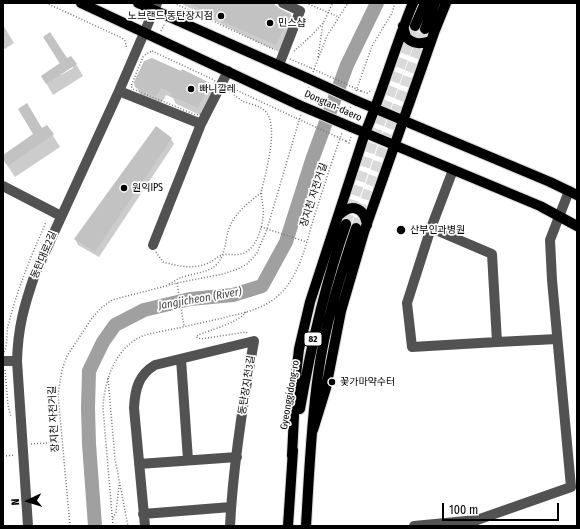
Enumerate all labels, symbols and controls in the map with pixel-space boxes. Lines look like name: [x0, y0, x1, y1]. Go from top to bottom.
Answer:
place label: 노브랜드 동탄장지점: [128, 10, 213, 22]
marker: 노브랜드 동탄장지점: [216, 11, 226, 21]
place label: 민스샵: [278, 17, 306, 29]
marker: 민스샵: [265, 18, 275, 28]
place label: 빠니깔레: [199, 83, 236, 95]
marker: 빠니깔레: [186, 84, 196, 94]
street label: Dongtan-daero: [302, 88, 364, 124]
street label: 장지천 자전거길: [298, 161, 330, 229]
place label: 원익IPS: [132, 182, 163, 194]
marker: 원익IPS: [119, 183, 129, 193]
marker: 산부인과병원: [395, 224, 407, 236]
place label: 산부인과병원: [410, 224, 465, 236]
street label: 동탄대로2길: [29, 229, 59, 281]
water label: Jangjicheon (River): [157, 285, 243, 313]
road number: 82: [304, 332, 322, 346]
street label: 동탄장지천3길: [236, 355, 258, 415]
street label: Gyeonggidong-ro: [278, 359, 302, 431]
place label: 꽃가마약수터: [340, 376, 395, 388]
marker: 꽃가마약수터: [327, 377, 337, 387]
street label: 장지천 자전거길: [46, 385, 62, 453]
north arrow: [8, 481, 48, 521]
scale bar: [444, 495, 561, 521]
text: N: [9, 498, 22, 506]
text: 100 m: [449, 503, 478, 517]

